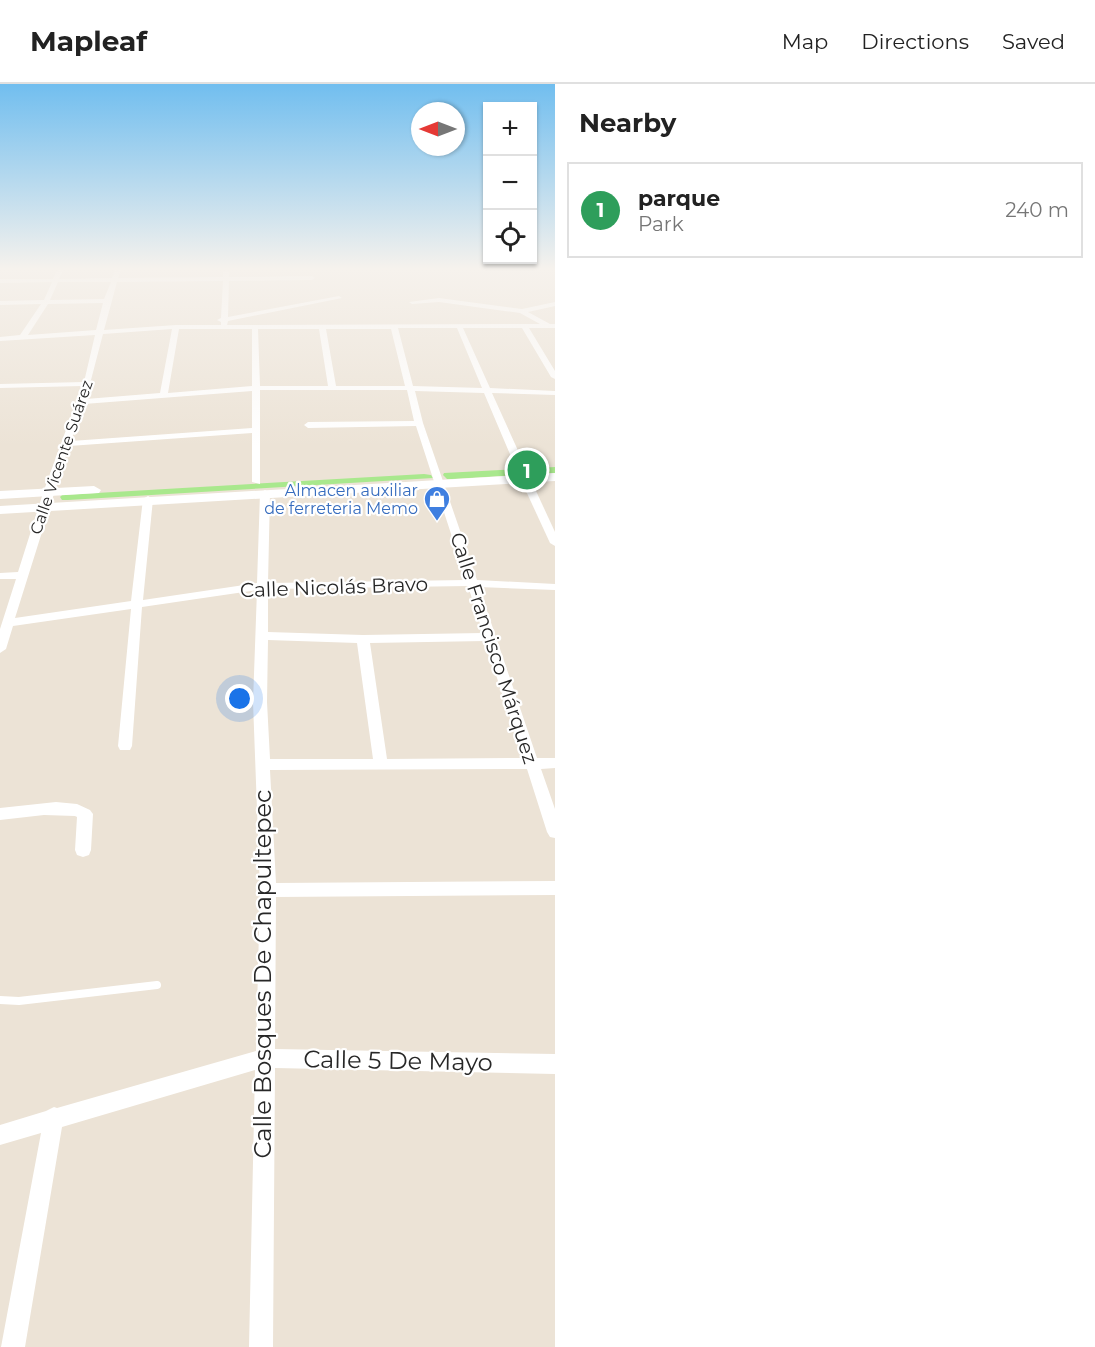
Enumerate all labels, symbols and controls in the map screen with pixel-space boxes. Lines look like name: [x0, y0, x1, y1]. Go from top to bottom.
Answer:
text: Mapleaf: [30, 24, 147, 58]
text: Map: [782, 29, 828, 54]
text: Directions: [861, 29, 969, 54]
text: Saved: [1002, 29, 1065, 54]
north arrow: [411, 102, 465, 156]
map controls: [483, 102, 537, 264]
button: +: [483, 102, 537, 156]
text: Nearby: [579, 107, 676, 139]
button: −: [483, 156, 537, 210]
text: parque: [638, 185, 720, 212]
text: 1: [597, 198, 604, 222]
text: 240 m: [1005, 198, 1069, 222]
button: locate: [483, 210, 537, 264]
text: Park: [638, 212, 684, 236]
street label: Calle Vicente Suárez: [26, 378, 97, 537]
pin: 1: [508, 448, 546, 492]
place label: Almacen auxiliar de ferreteria Memo: [264, 481, 418, 518]
shop icon: Almacen auxiliar de ferreteria Memo: [422, 484, 452, 522]
street label: Calle Francisco Márquez: [445, 529, 543, 767]
street label: Calle Nicolás Bravo: [239, 572, 429, 602]
your location: [225, 684, 254, 713]
street label: Calle Bosques De Chapultepec: [248, 789, 277, 1159]
street label: Calle 5 De Mayo: [303, 1044, 493, 1077]

